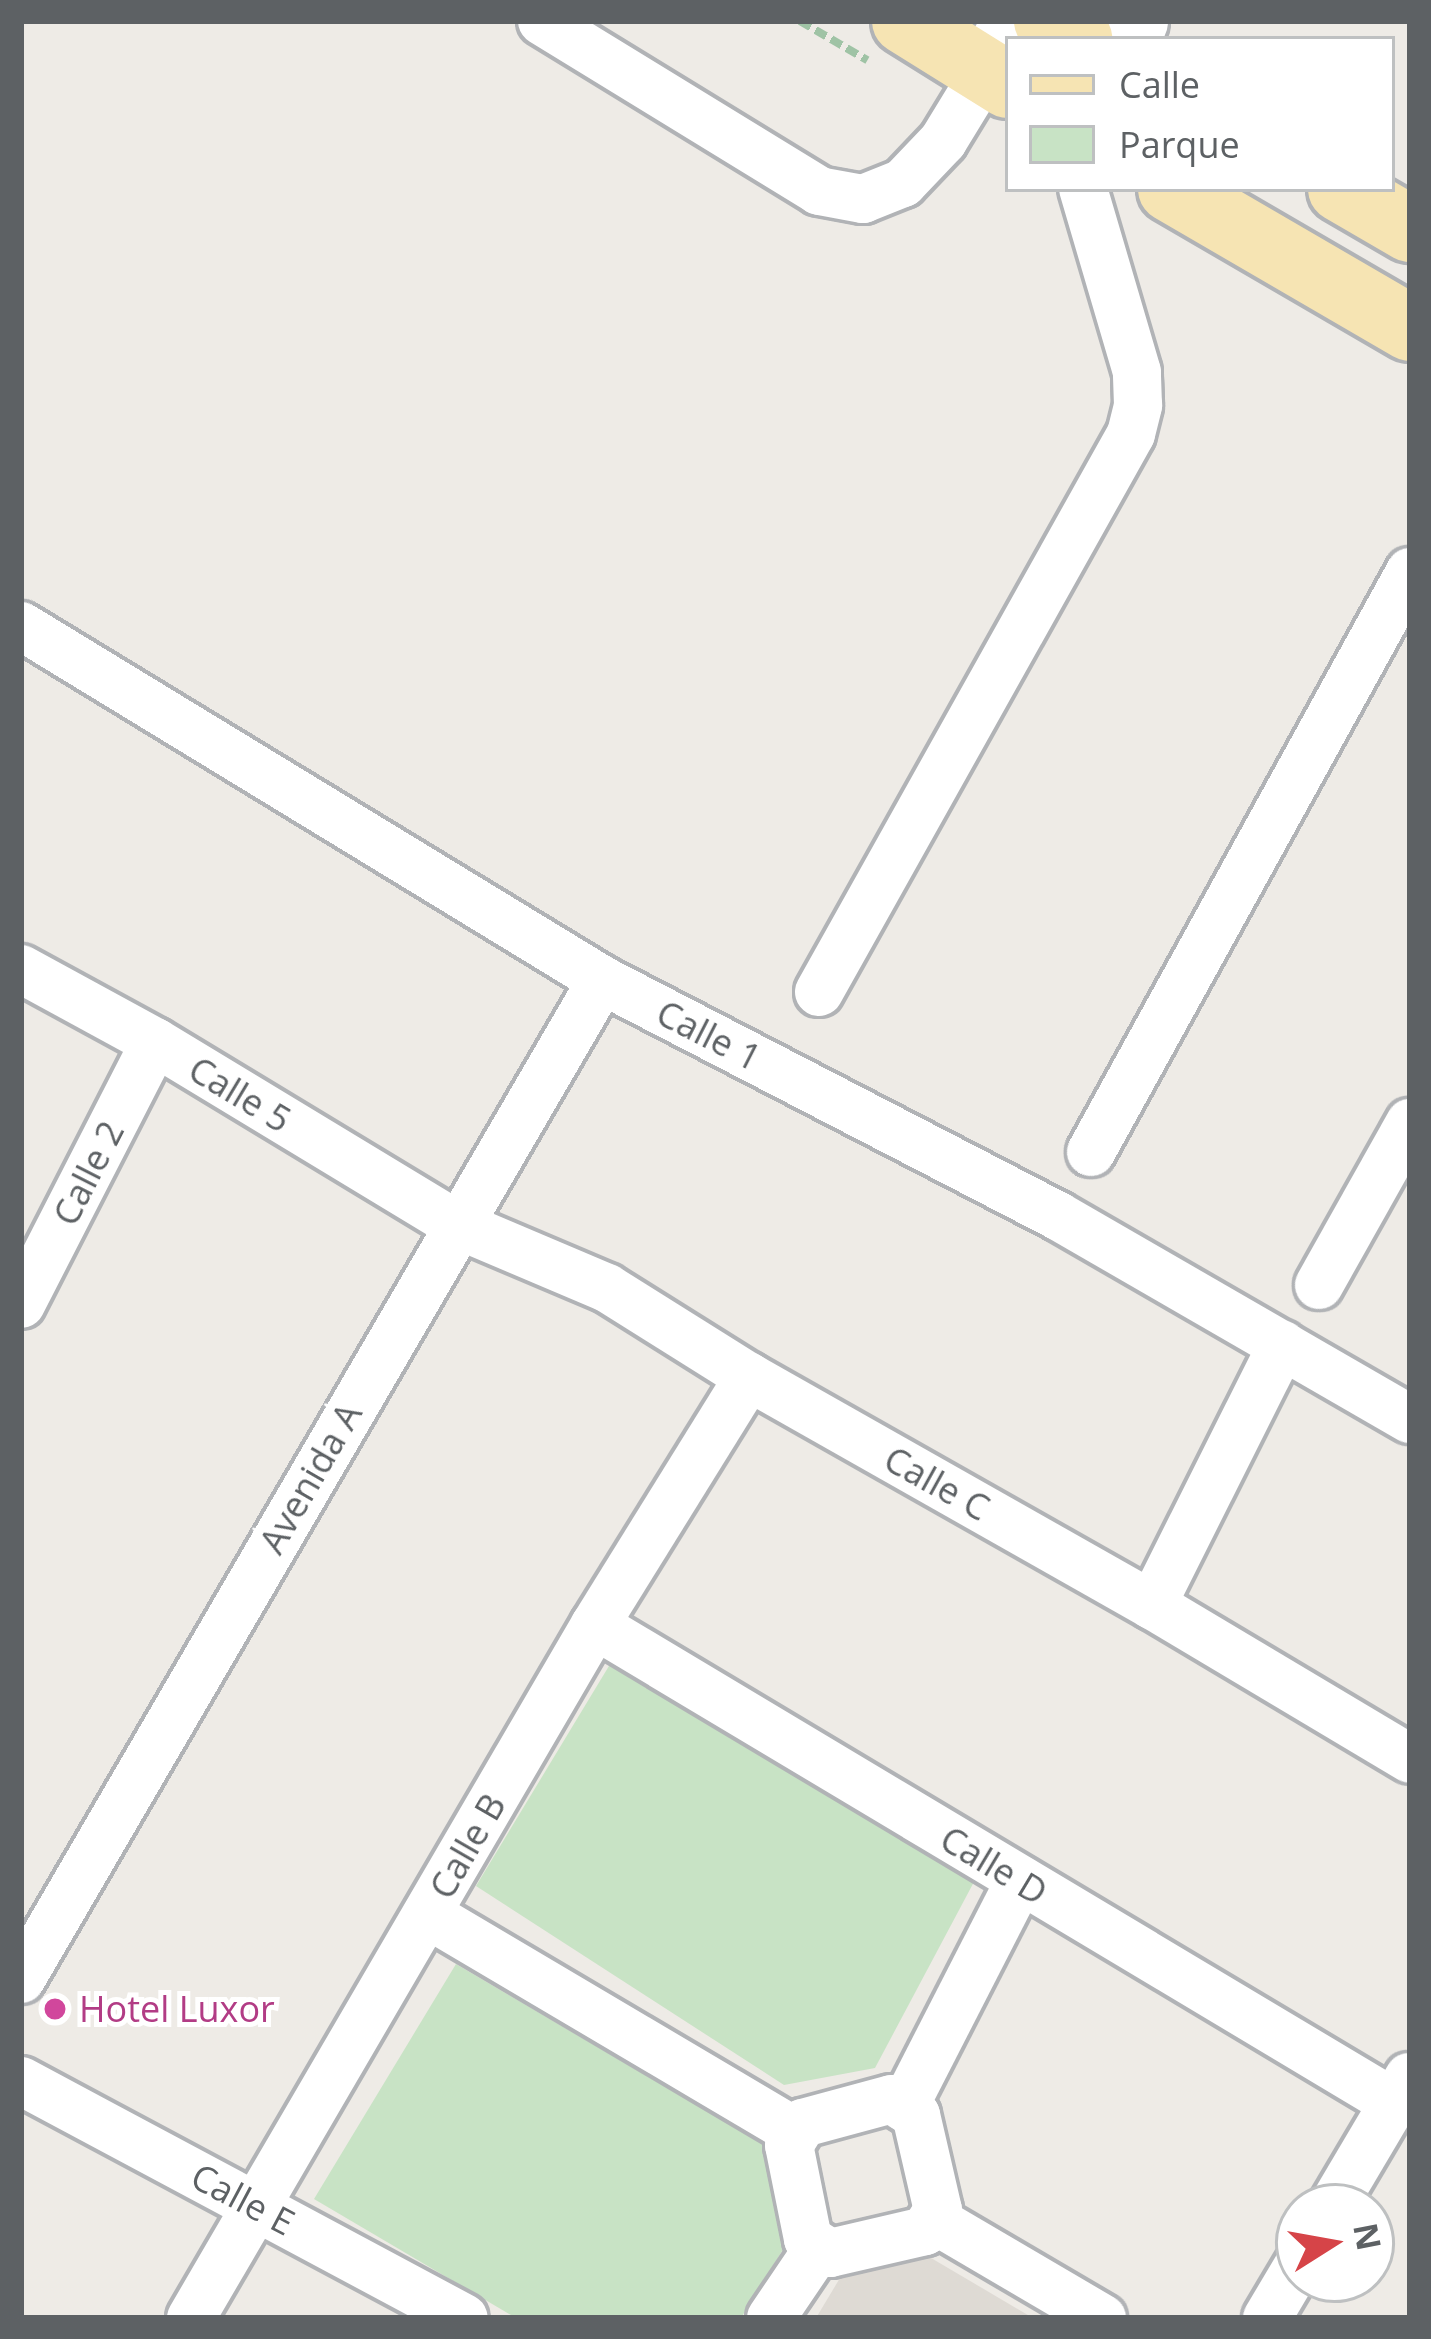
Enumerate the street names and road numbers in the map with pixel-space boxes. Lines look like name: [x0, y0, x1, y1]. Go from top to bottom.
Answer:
street label: Calle 1: [650, 991, 768, 1079]
street label: Calle 5: [181, 1047, 299, 1141]
street label: Calle 2: [44, 1114, 132, 1232]
street label: Avenida A: [250, 1395, 370, 1561]
street label: Calle C: [877, 1437, 997, 1529]
street label: Calle B: [420, 1786, 514, 1906]
street label: Calle D: [933, 1816, 1055, 1914]
street label: Calle E: [184, 2154, 302, 2244]

